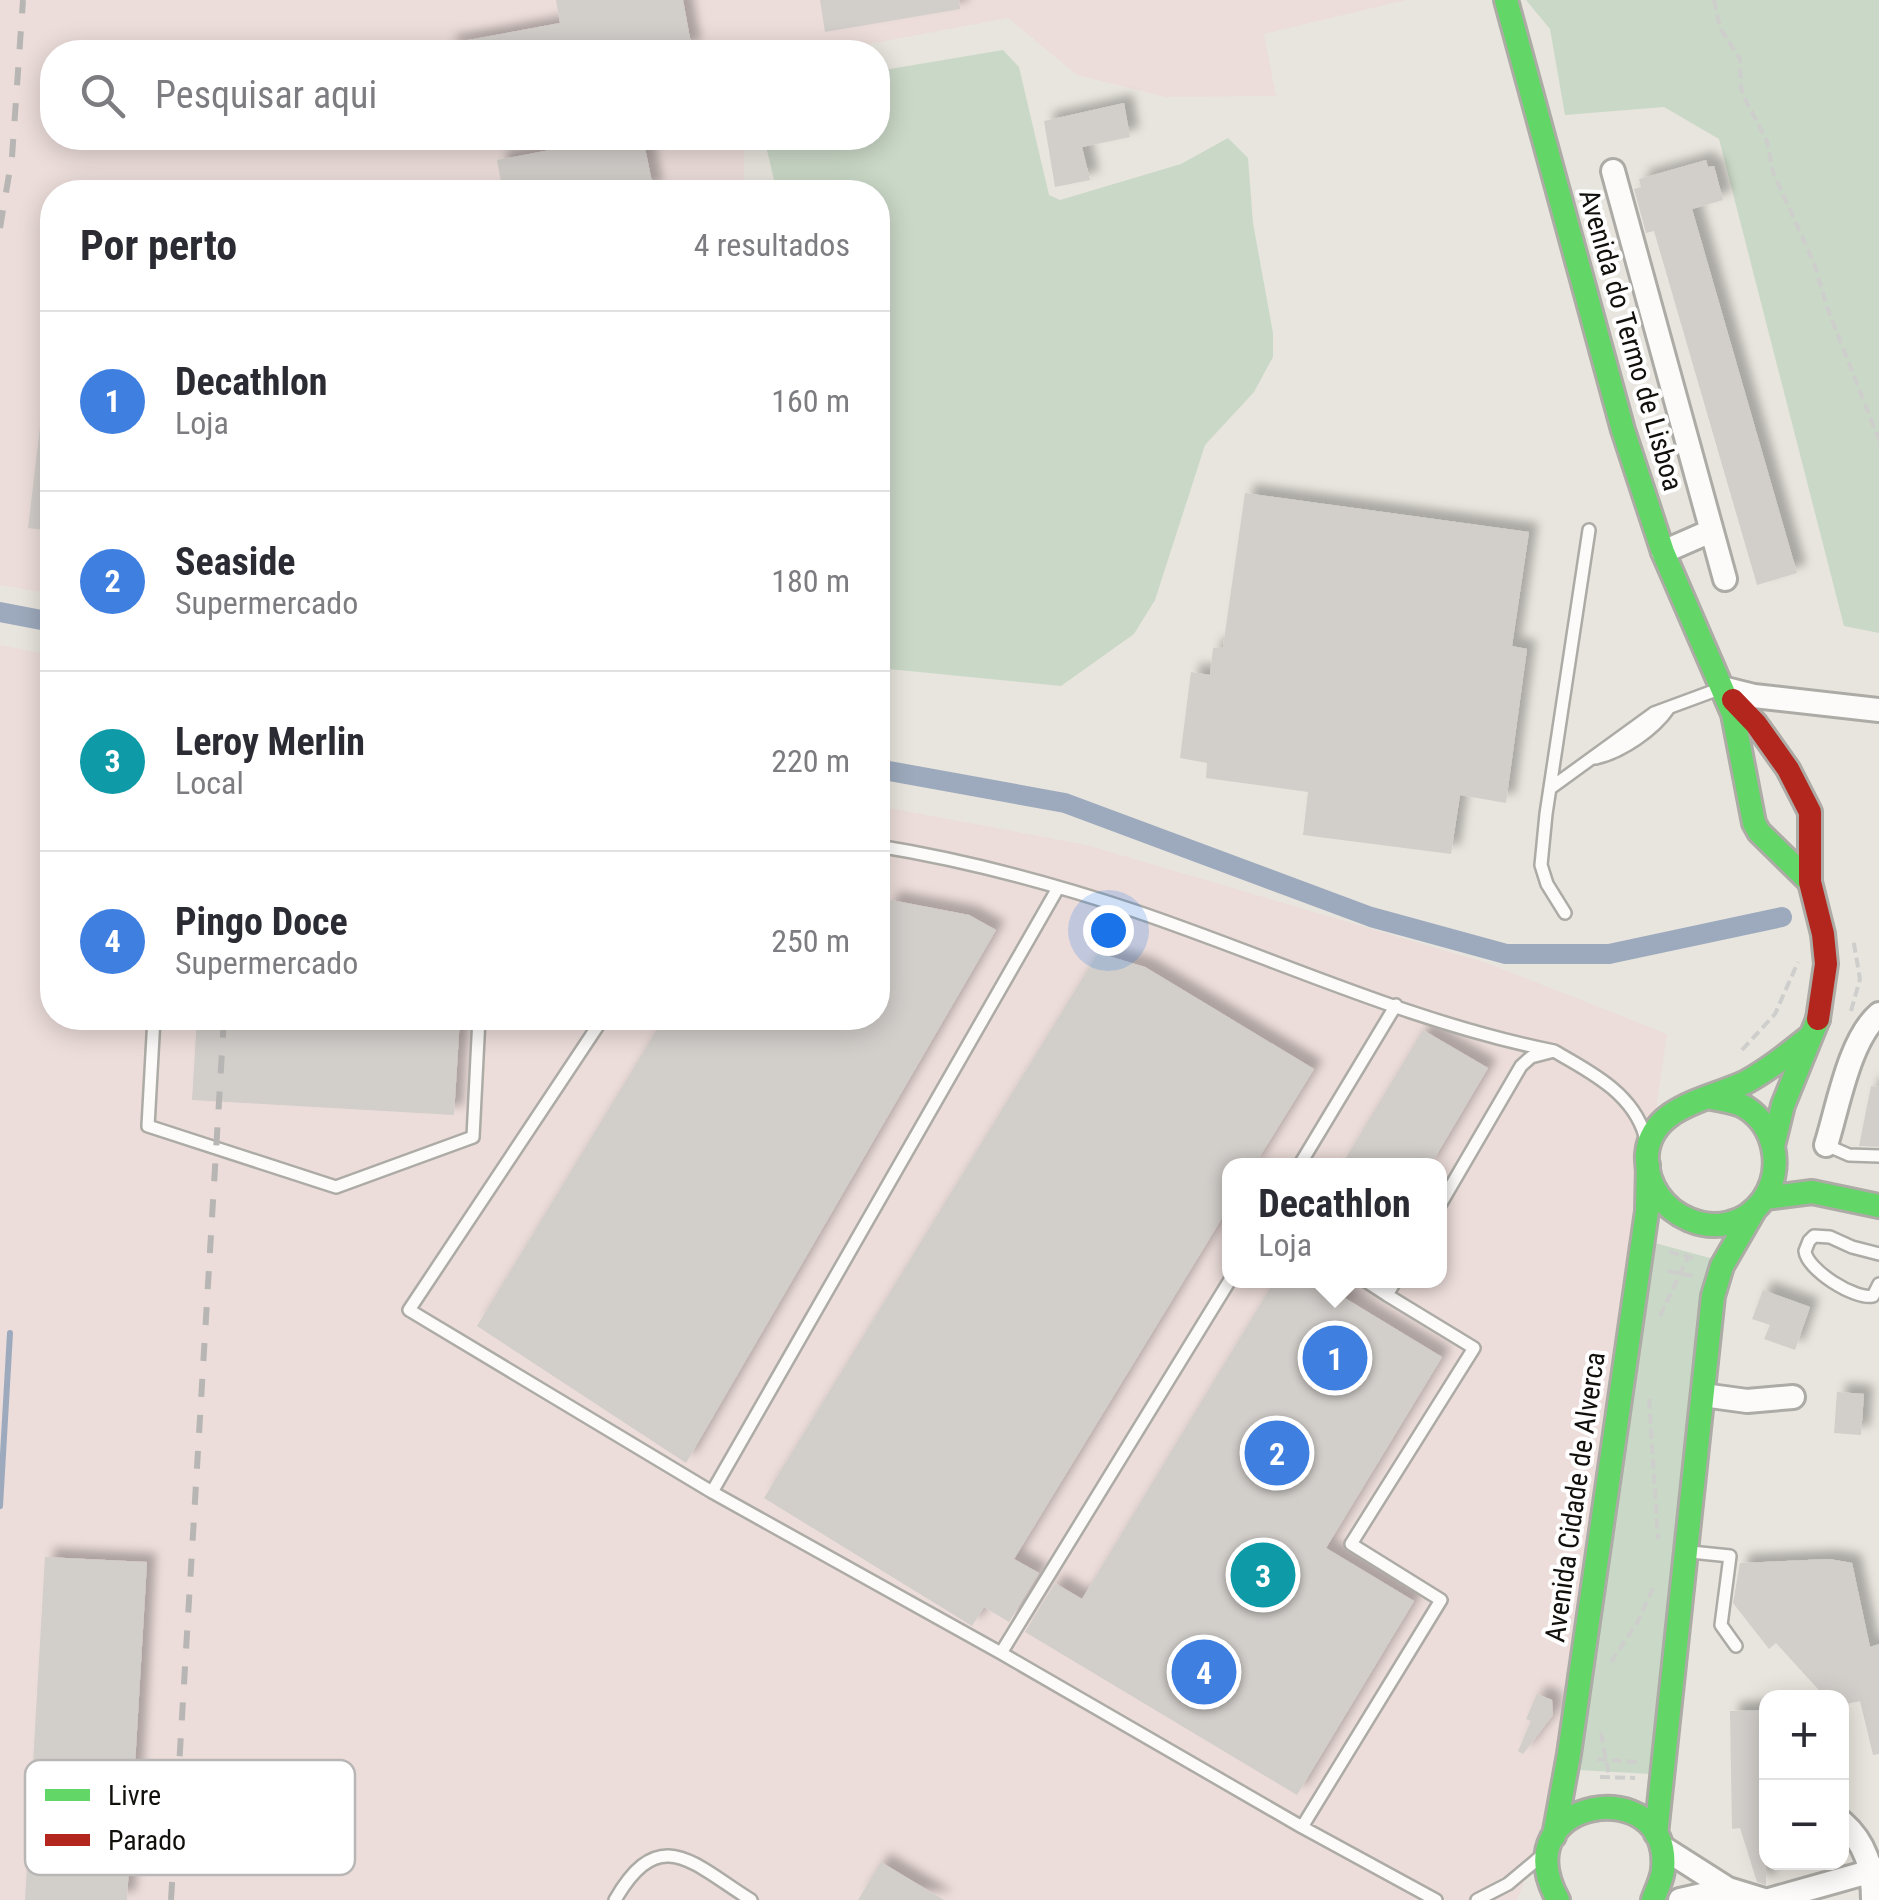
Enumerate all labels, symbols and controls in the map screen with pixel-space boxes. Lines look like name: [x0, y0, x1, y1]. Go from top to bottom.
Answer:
search box: [40, 40, 890, 150]
icon: search: [75, 68, 130, 123]
text: Pesquisar aqui: [155, 73, 377, 117]
street label: Avenida do Termo de Lisboa: [1572, 186, 1690, 494]
text: Por perto: [80, 221, 237, 270]
text: 4 resultados: [694, 226, 850, 264]
text: Decathlon: [175, 360, 328, 404]
text: 1: [104, 382, 121, 420]
text: 160 m: [771, 382, 850, 420]
text: Loja: [175, 404, 229, 442]
text: Seaside: [175, 540, 295, 584]
text: 2: [104, 562, 121, 600]
text: 180 m: [771, 562, 850, 600]
text: Supermercado: [175, 584, 358, 622]
text: Leroy Merlin: [175, 720, 365, 764]
text: 3: [104, 742, 121, 780]
text: 220 m: [771, 742, 850, 780]
text: Local: [175, 764, 244, 802]
text: Pingo Doce: [175, 900, 348, 944]
your location: [1083, 905, 1134, 956]
text: 4: [104, 922, 121, 960]
text: 250 m: [771, 922, 850, 960]
text: Supermercado: [175, 944, 358, 982]
popup: [1222, 1158, 1447, 1288]
text: Decathlon: [1258, 1182, 1411, 1226]
text: Loja: [1258, 1226, 1312, 1264]
pin: 1: [1302, 1320, 1368, 1396]
street label: Avenida Cidade de Alverca: [1538, 1350, 1612, 1644]
pin: 2: [1244, 1416, 1310, 1490]
pin: 3: [1230, 1538, 1296, 1612]
pin: 4: [1172, 1634, 1236, 1710]
map controls: [1759, 1690, 1849, 1870]
button: +: [1759, 1690, 1849, 1780]
legend: [25, 1760, 355, 1875]
text: Livre: [108, 1779, 161, 1812]
button: −: [1759, 1780, 1849, 1870]
text: Parado: [108, 1824, 186, 1857]

